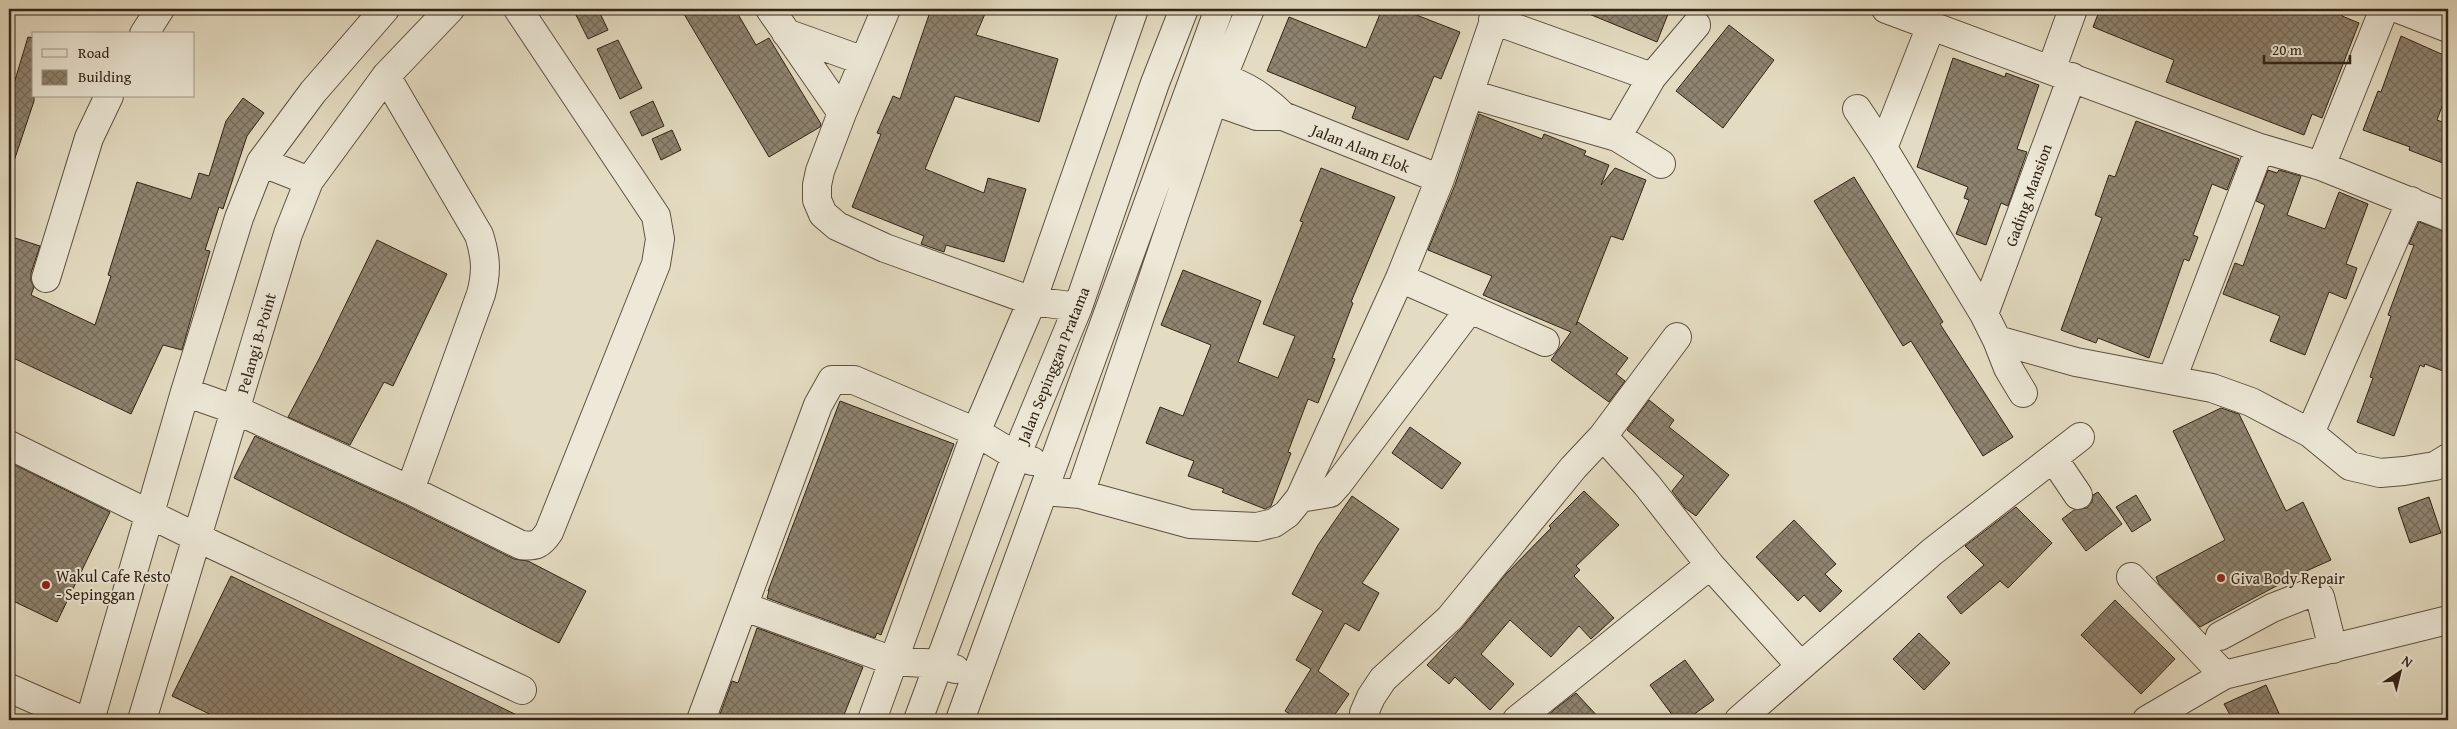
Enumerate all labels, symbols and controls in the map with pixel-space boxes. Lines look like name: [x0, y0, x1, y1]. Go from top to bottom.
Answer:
legend: [32, 32, 195, 98]
scale bar: [2264, 32, 2351, 64]
text: 20 m: [2272, 39, 2303, 60]
text: Road: [78, 42, 109, 63]
text: Building: [78, 66, 132, 87]
street label: Jalan Alam Elok: [1306, 117, 1415, 179]
street label: Gading Mansion: [1998, 140, 2058, 250]
street label: Jalan Sepinggan Pratama: [1010, 283, 1096, 449]
street label: Pelangi B-Point: [230, 290, 282, 396]
place label: Wakul Cafe Resto - Sepinggan: [56, 564, 171, 606]
place label: Giva Body Repair: [2231, 566, 2345, 590]
marker: Giva Body Repair: [2215, 572, 2227, 584]
marker: Wakul Cafe Resto - Sepinggan: [40, 579, 52, 591]
north arrow: [2374, 646, 2424, 696]
text: N: [2398, 650, 2418, 673]

